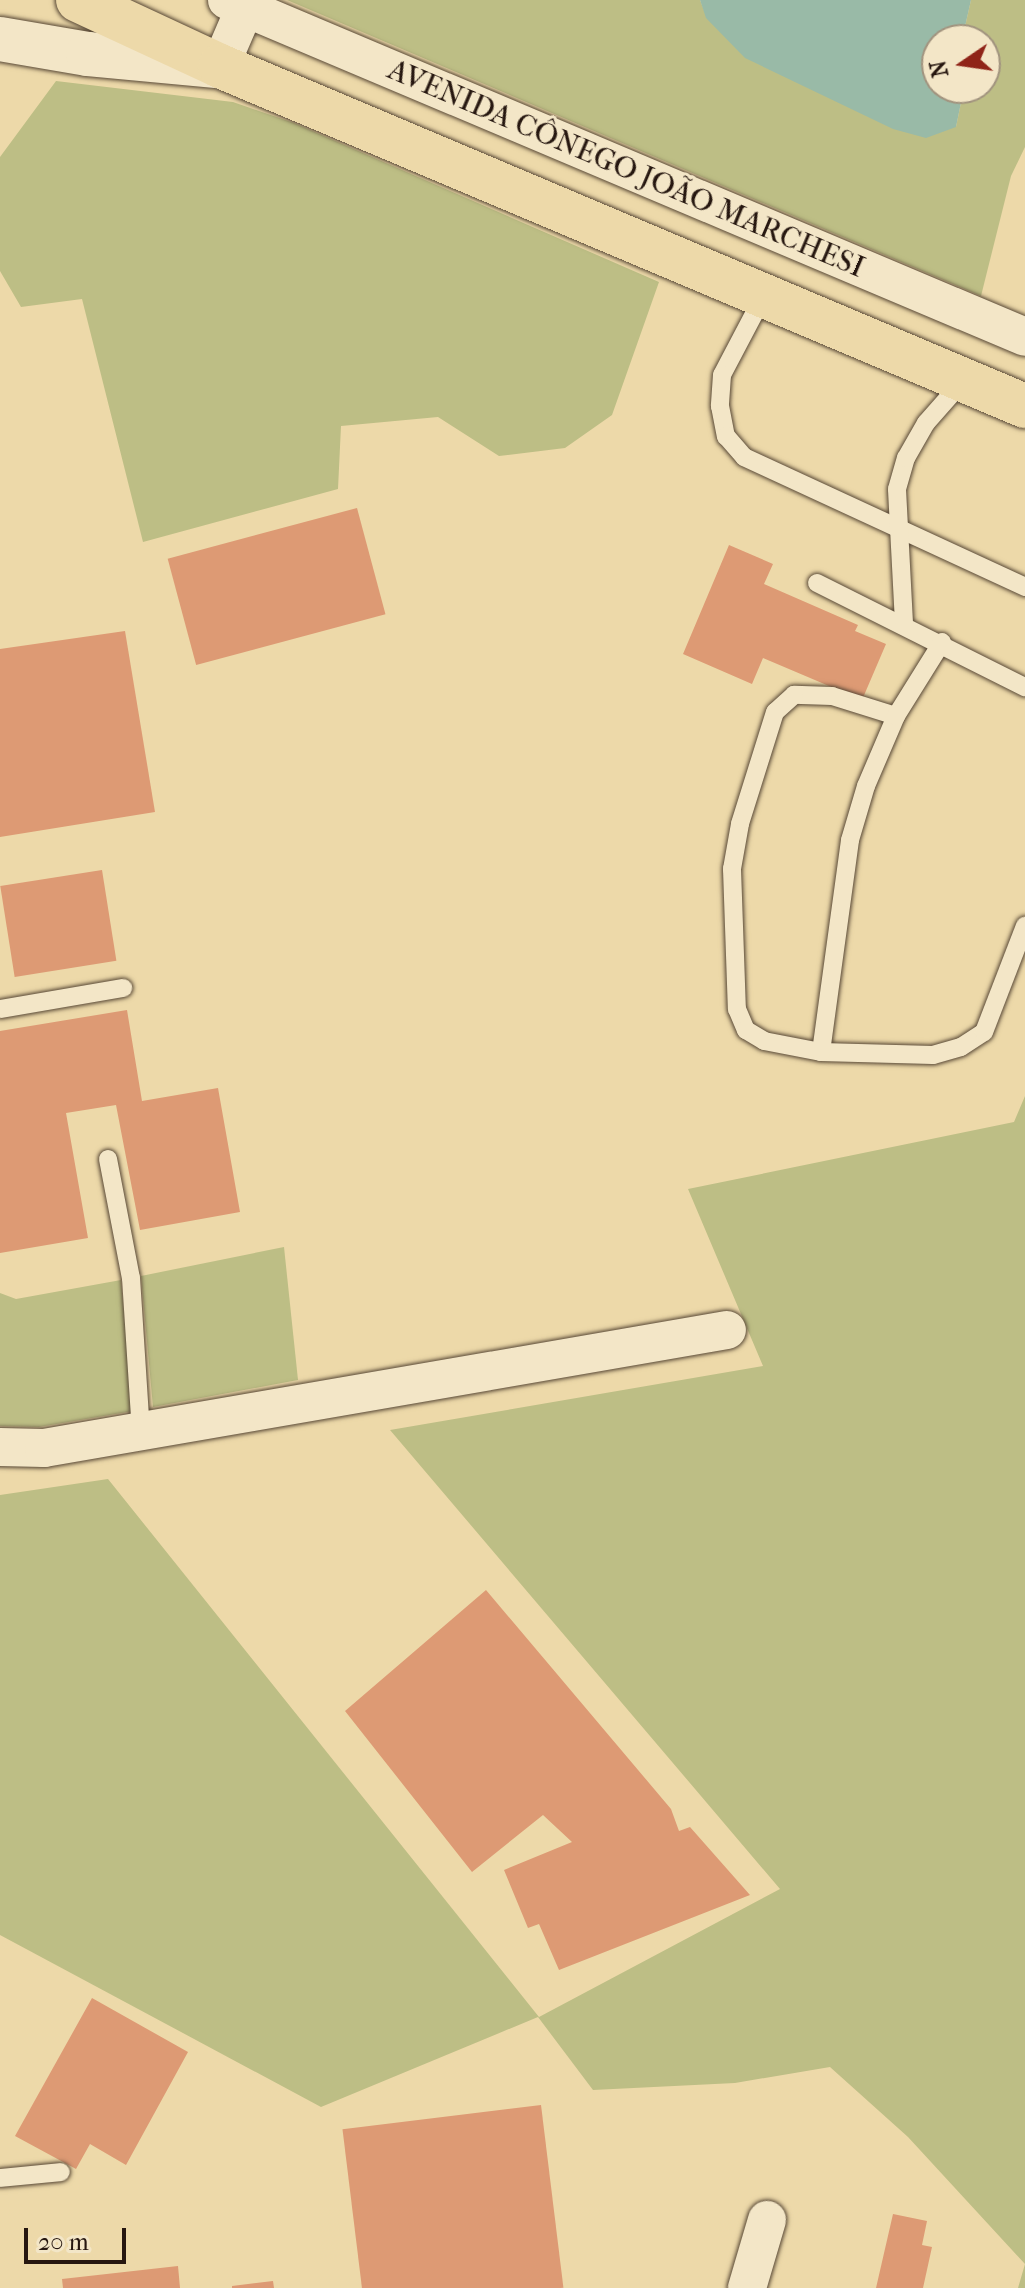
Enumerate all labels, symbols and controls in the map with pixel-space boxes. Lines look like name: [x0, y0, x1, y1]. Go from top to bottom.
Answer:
north arrow: [921, 24, 1001, 104]
street label: AVENIDA CÔNEGO JOÃO MARCHESI: [382, 52, 870, 286]
text: N: [925, 58, 954, 80]
scale bar: [28, 2212, 130, 2262]
text: 20 m: [38, 2228, 89, 2256]

